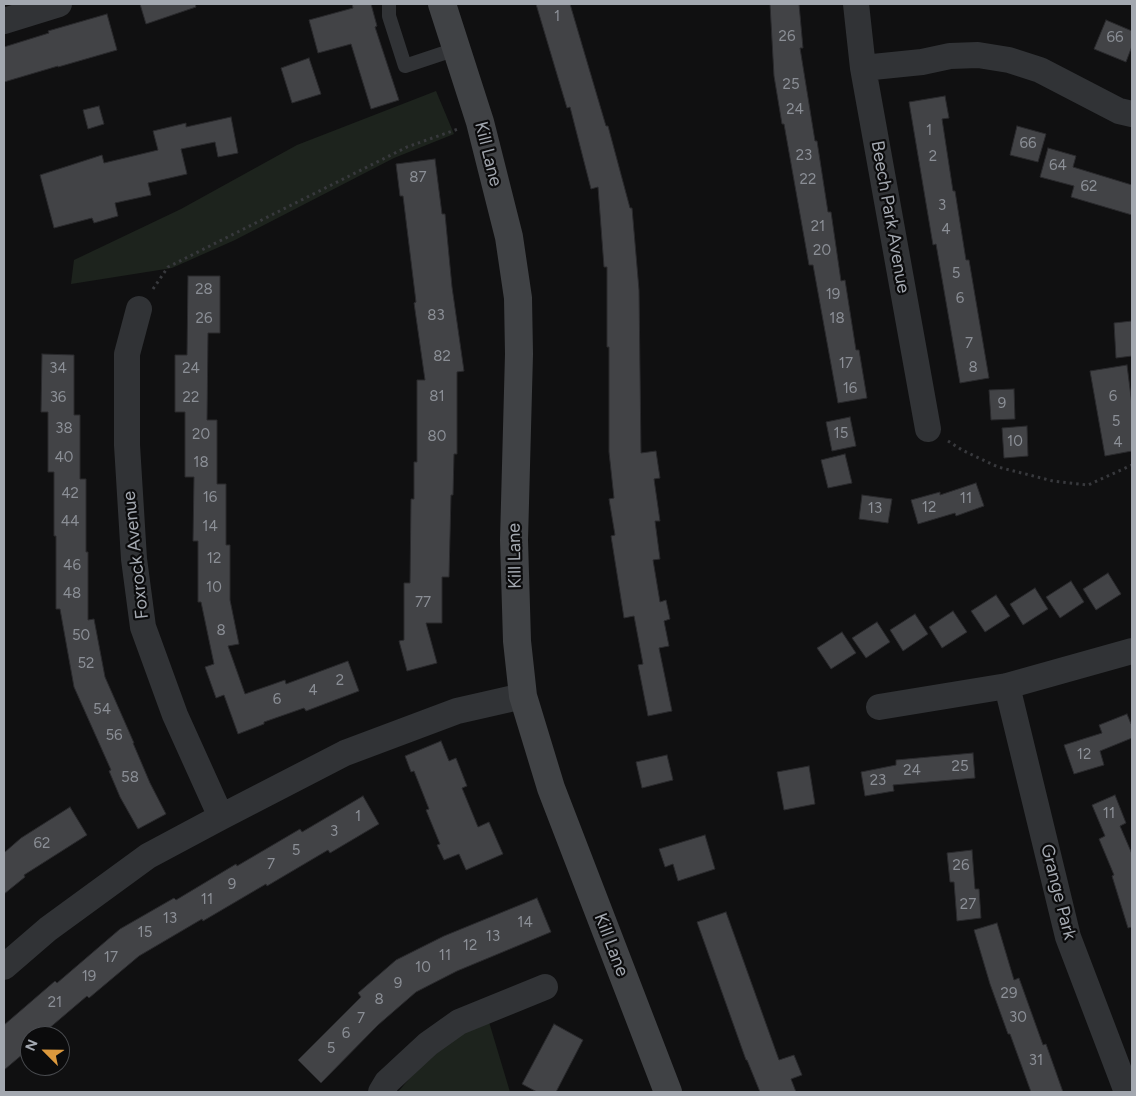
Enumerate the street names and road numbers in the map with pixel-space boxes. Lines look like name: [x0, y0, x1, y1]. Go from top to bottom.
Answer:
street label: Kill Lane: [470, 119, 506, 189]
street label: Beech Park Avenue: [866, 139, 914, 295]
street label: Foxrock Avenue: [119, 490, 153, 620]
street label: Kill Lane: [504, 523, 526, 589]
street label: Grange Park: [1036, 842, 1080, 942]
street label: Kill Lane: [589, 910, 633, 980]

